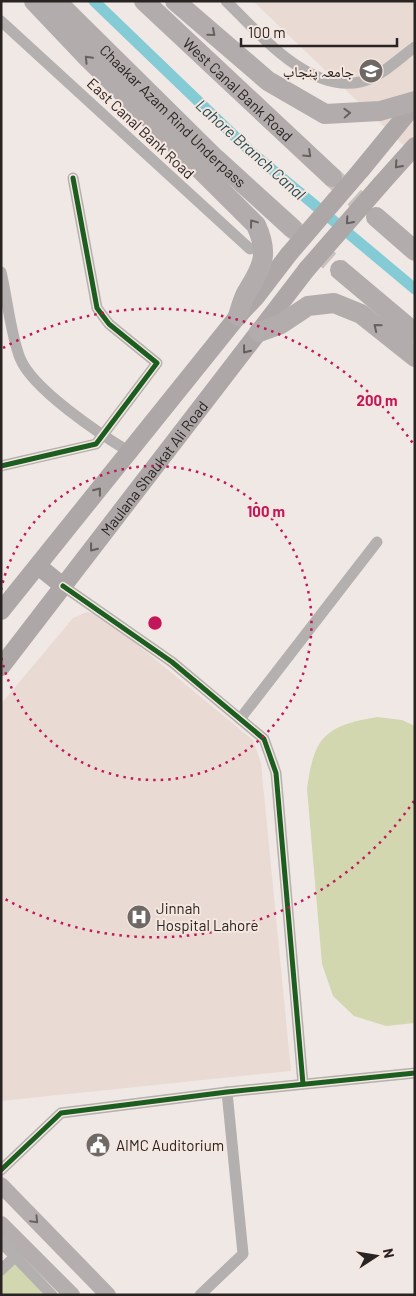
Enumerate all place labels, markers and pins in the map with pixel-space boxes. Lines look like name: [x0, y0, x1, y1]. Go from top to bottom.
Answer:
school or university icon: جامعہ پنجاب: [358, 58, 384, 84]
place label: جامعہ پنجاب: [283, 62, 354, 81]
centre of rings: [146, 614, 164, 632]
place label: Jinnah Hospital Lahore: [156, 899, 259, 934]
hospital icon: Jinnah Hospital Lahore: [126, 904, 152, 930]
public building icon: AIMC Auditorium: [85, 1132, 111, 1158]
place label: AIMC Auditorium: [116, 1136, 224, 1154]

